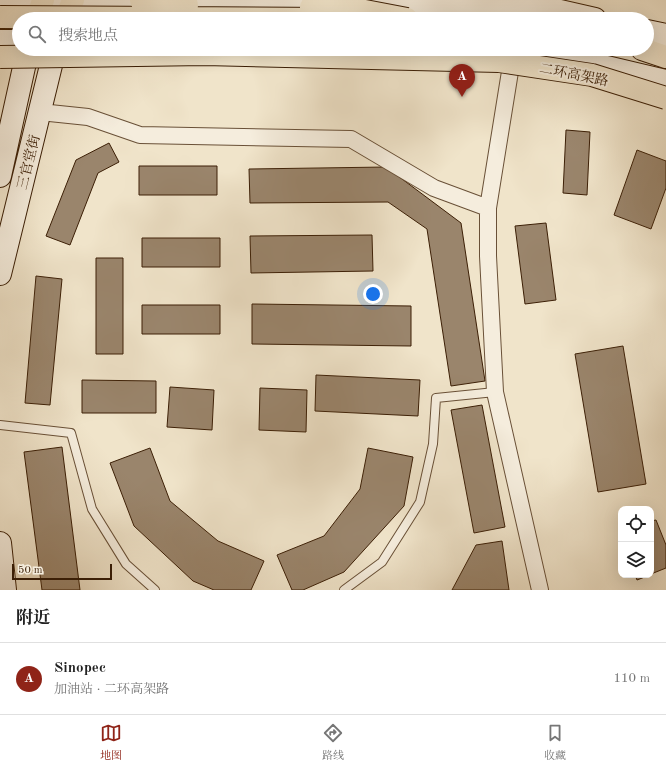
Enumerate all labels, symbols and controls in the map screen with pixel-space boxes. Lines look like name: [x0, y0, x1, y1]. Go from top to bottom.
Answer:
search box: [12, 12, 654, 56]
icon: search: [26, 23, 48, 45]
text: 搜索地点: [58, 29, 118, 44]
street label: 二环高架路: [538, 60, 610, 89]
pin: A: [449, 64, 475, 97]
street label: 三官堂街: [14, 133, 43, 191]
your location: [363, 284, 383, 304]
map controls: [618, 506, 654, 578]
button: locate: [618, 506, 654, 542]
button: layers: [618, 542, 654, 578]
scale bar: [12, 562, 112, 581]
text: 50 m: [18, 565, 43, 576]
text: 附近: [16, 610, 50, 627]
text: Sinopec: [54, 661, 106, 676]
text: A: [24, 672, 34, 685]
text: 110 m: [613, 672, 650, 685]
text: 加油站 · 二环高架路: [54, 683, 169, 696]
tab: 地图: [100, 722, 122, 764]
tab: 路线: [322, 722, 344, 764]
tab: 收藏: [544, 722, 566, 764]

